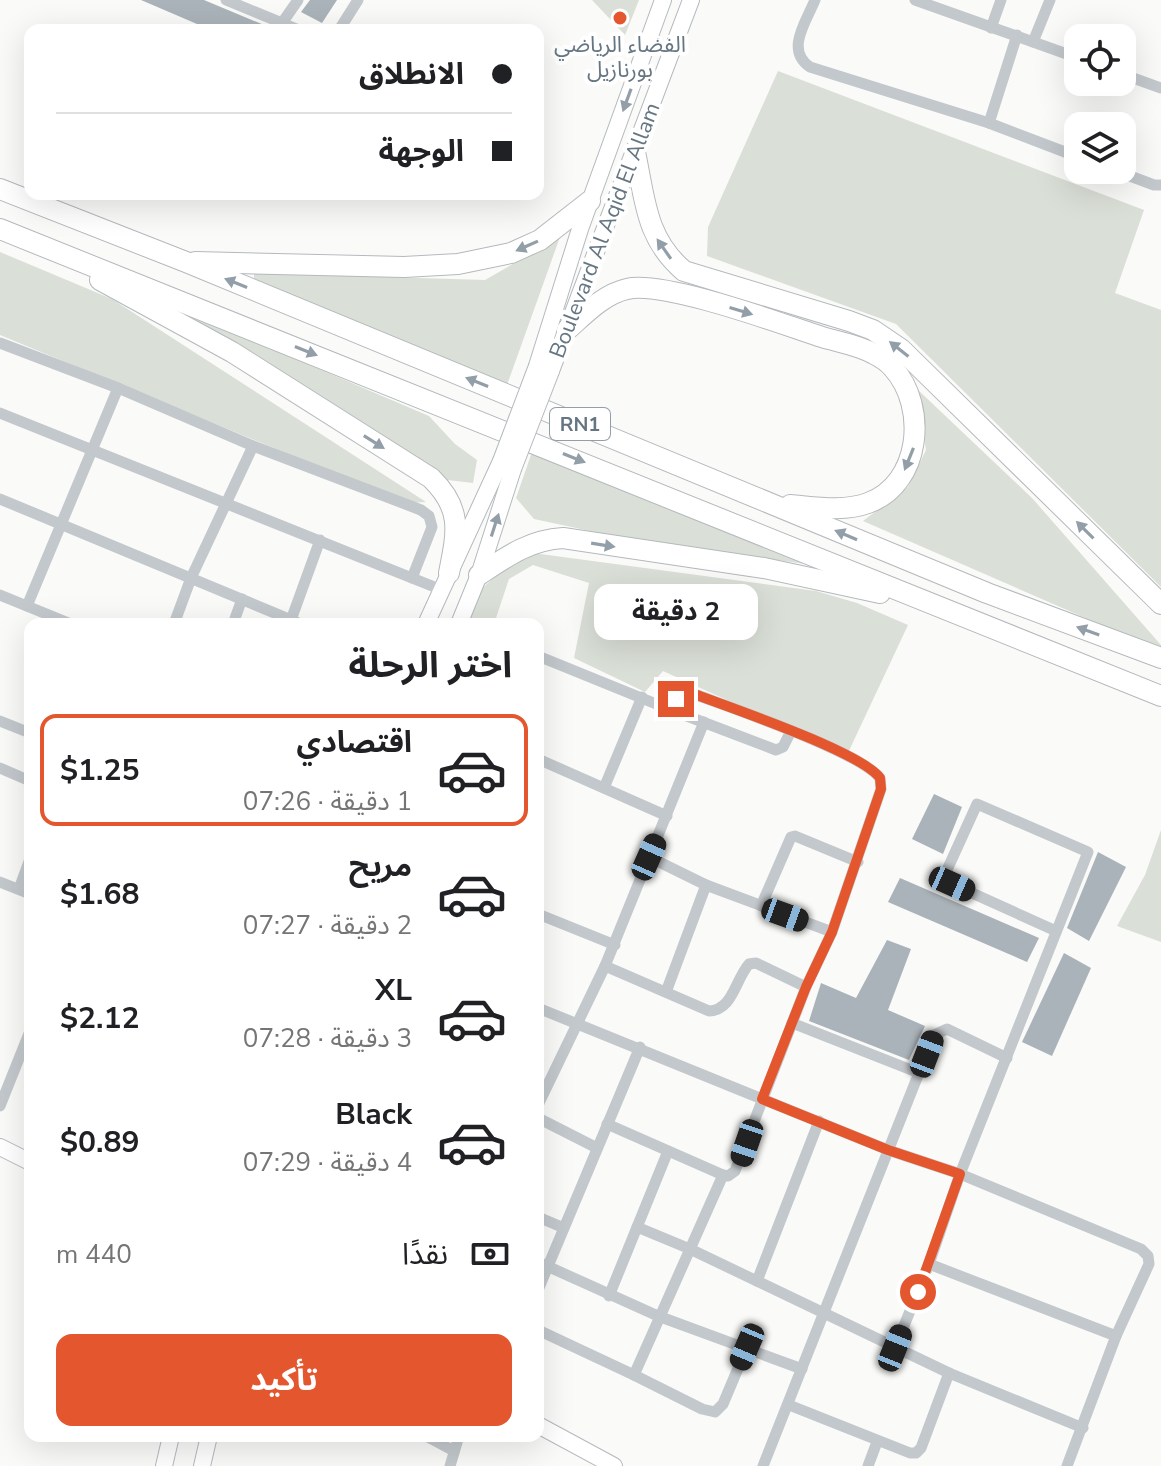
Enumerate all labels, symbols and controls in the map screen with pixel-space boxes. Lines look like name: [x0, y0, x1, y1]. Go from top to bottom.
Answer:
marker: الفضاء الرياضي بورنازيل: [611, 9, 629, 27]
map controls: [1064, 24, 1136, 184]
button: locate: [1064, 24, 1136, 96]
place label: الفضاء الرياضي بورنازيل: [554, 30, 686, 85]
text: الانطلاق: [359, 54, 464, 95]
one-way arrow: [620, 88, 633, 112]
street label: Boulevard Al Aqid El Allam: [542, 98, 668, 362]
button: layers: [1064, 112, 1136, 184]
text: الوجهة: [379, 131, 464, 172]
one-way arrow: [515, 239, 538, 253]
one-way arrow: [657, 239, 672, 260]
one-way arrow: [225, 276, 248, 289]
one-way arrow: [729, 305, 753, 318]
one-way arrow: [889, 341, 909, 357]
one-way arrow: [295, 345, 319, 358]
one-way arrow: [465, 375, 489, 388]
road number: RN1: [550, 408, 610, 440]
one-way arrow: [363, 434, 384, 449]
one-way arrow: [902, 447, 915, 471]
one-way arrow: [562, 452, 586, 465]
one-way arrow: [489, 512, 502, 536]
one-way arrow: [1076, 520, 1095, 539]
one-way arrow: [835, 528, 858, 541]
one-way arrow: [590, 539, 615, 551]
callout: 2 دقيقة: [594, 583, 758, 639]
text: 2 دقيقة: [632, 594, 720, 629]
one-way arrow: [1076, 624, 1100, 637]
text: اختر الرحلة: [349, 641, 512, 690]
route end: [658, 681, 694, 717]
text: اقتصادي: [297, 722, 412, 763]
icon: car: [436, 734, 508, 806]
text: $1.25: [60, 750, 139, 791]
text: 1 دقيقة · 07:26: [243, 784, 412, 819]
car: [628, 830, 670, 884]
text: مريح: [349, 846, 412, 887]
icon: car: [436, 858, 508, 930]
car: [925, 863, 979, 905]
text: $1.68: [60, 874, 139, 915]
car: [758, 896, 812, 934]
text: 2 دقيقة · 07:27: [243, 908, 412, 943]
text: XL: [375, 970, 412, 1011]
icon: car: [436, 982, 508, 1054]
text: $2.12: [60, 998, 139, 1039]
text: 3 دقيقة · 07:28: [243, 1021, 412, 1056]
car: [907, 1027, 947, 1081]
text: Black: [335, 1094, 412, 1135]
icon: car: [436, 1106, 508, 1178]
car: [728, 1116, 766, 1170]
text: $0.89: [60, 1122, 139, 1163]
text: 4 دقيقة · 07:29: [243, 1145, 412, 1180]
icon: cash: [468, 1232, 512, 1276]
text: نقدًا: [402, 1234, 448, 1275]
text: 440 m: [56, 1237, 132, 1272]
route start: [900, 1274, 936, 1310]
car: [727, 1320, 767, 1374]
car: [875, 1321, 915, 1375]
button: تأكيد: [56, 1334, 512, 1426]

